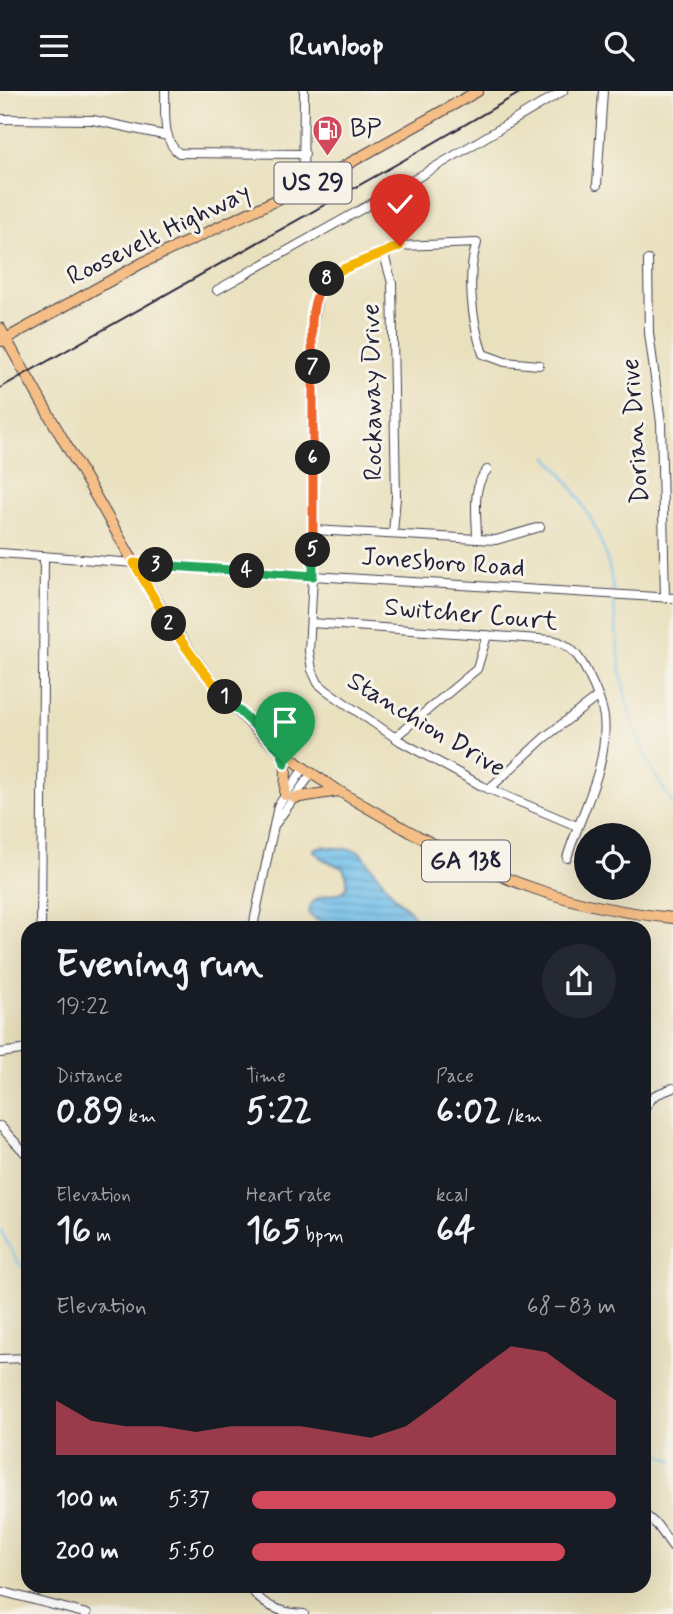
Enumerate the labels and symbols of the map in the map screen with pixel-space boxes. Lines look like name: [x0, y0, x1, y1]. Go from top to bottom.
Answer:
fuel station icon: BP: [310, 113, 344, 157]
place label: BP: [350, 113, 381, 147]
road number: US 29: [274, 163, 352, 203]
pin: [370, 174, 430, 246]
street label: Roosevelt Highway: [62, 176, 256, 294]
pin: 8: [310, 261, 344, 297]
street label: Rockaway Drive: [354, 303, 392, 481]
pin: 7: [296, 349, 330, 385]
street label: Dorian Drive: [614, 357, 658, 505]
pin: 6: [296, 441, 330, 475]
pin: 5: [296, 533, 330, 567]
street label: Jonesboro Road: [360, 540, 526, 586]
pin: 3: [138, 547, 174, 582]
pin: 4: [230, 553, 264, 589]
street label: Switcher Court: [383, 590, 559, 640]
pin: 2: [152, 607, 186, 641]
street label: Stanchion Drive: [341, 664, 511, 786]
pin: 1: [208, 679, 243, 715]
pin: [255, 692, 315, 764]
road number: GA 138: [422, 841, 510, 881]

